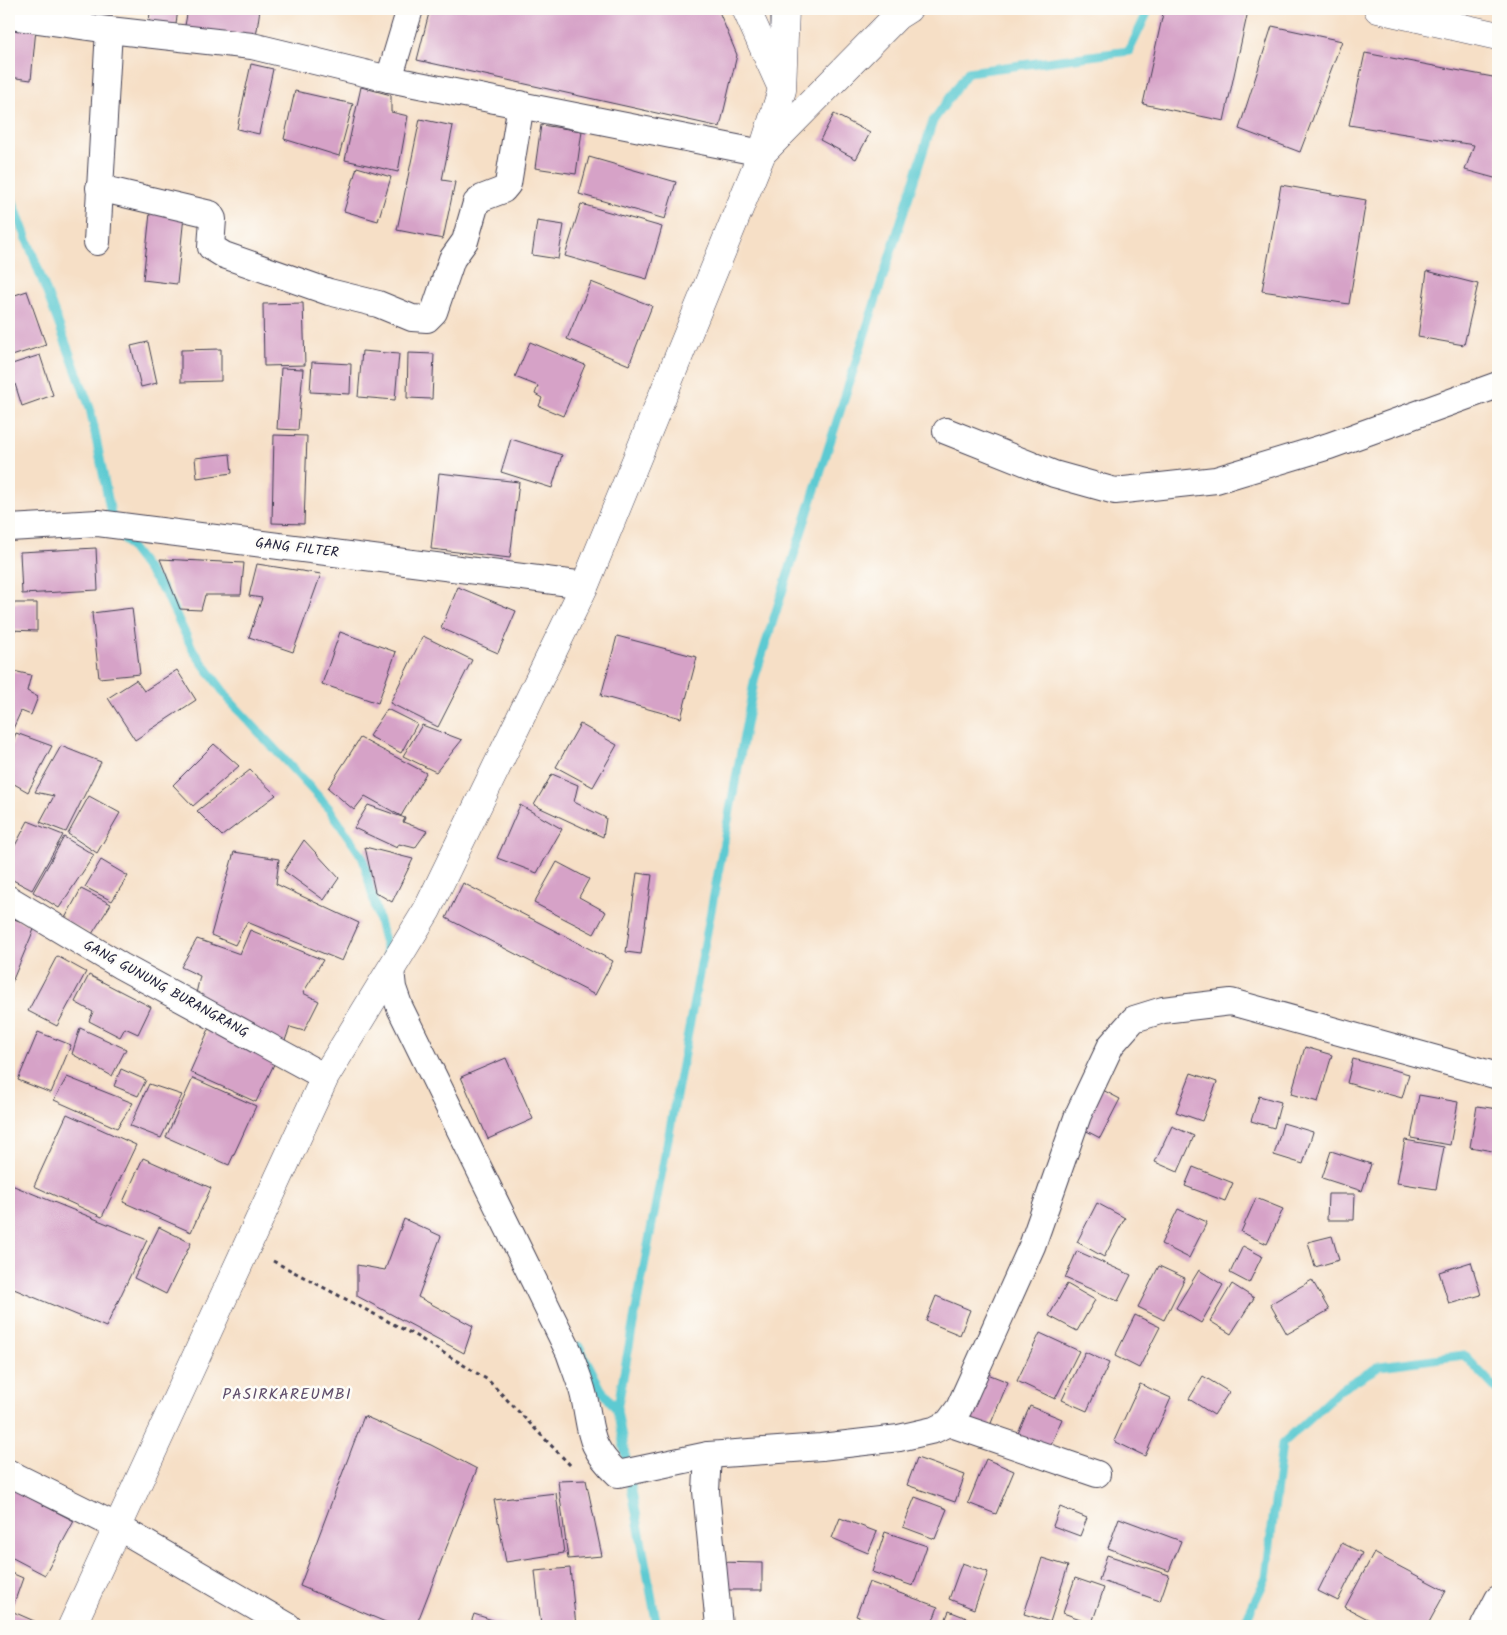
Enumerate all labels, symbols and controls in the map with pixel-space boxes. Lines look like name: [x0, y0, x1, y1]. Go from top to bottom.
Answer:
street label: GANG FILTER: [254, 532, 340, 564]
street label: GANG GUNUNG BURANGRANG: [79, 934, 253, 1044]
district label: PASIRKAREUMBI: [222, 1382, 352, 1407]

